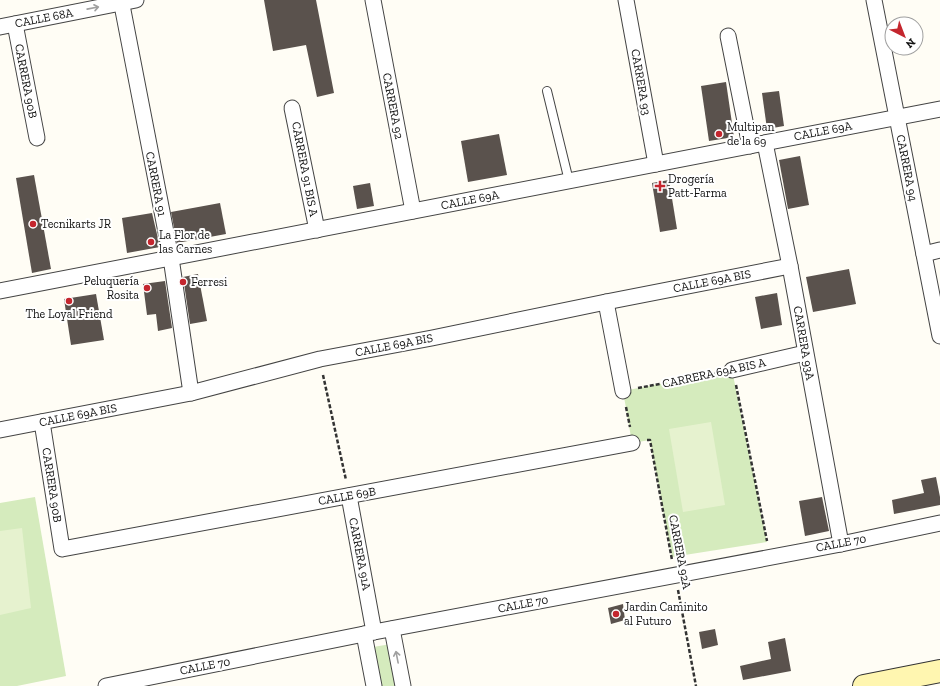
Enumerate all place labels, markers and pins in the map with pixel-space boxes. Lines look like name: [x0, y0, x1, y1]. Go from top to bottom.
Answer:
place label: Multipan de la 69: [727, 120, 774, 148]
marker: Multipan de la 69: [714, 129, 724, 139]
place label: Drogería Patt-Farma: [668, 172, 727, 200]
marker: Drogería Patt-Farma: [655, 181, 665, 191]
place label: Tecnikarts JR: [41, 217, 112, 231]
marker: Tecnikarts JR: [28, 219, 38, 229]
place label: La Flor de las Carnes: [159, 228, 212, 256]
marker: La Flor de las Carnes: [146, 237, 156, 247]
place label: Peluquería Rosita: [84, 274, 139, 302]
place label: Ferresi: [191, 275, 228, 289]
marker: Ferresi: [178, 277, 188, 287]
marker: Peluquería Rosita: [142, 283, 152, 293]
marker: The Loyal Friend: [64, 296, 74, 306]
place label: The Loyal Friend: [25, 307, 113, 321]
place label: Jardin Caminito al Futuro: [624, 600, 708, 628]
marker: Jardin Caminito al Futuro: [611, 609, 621, 619]

